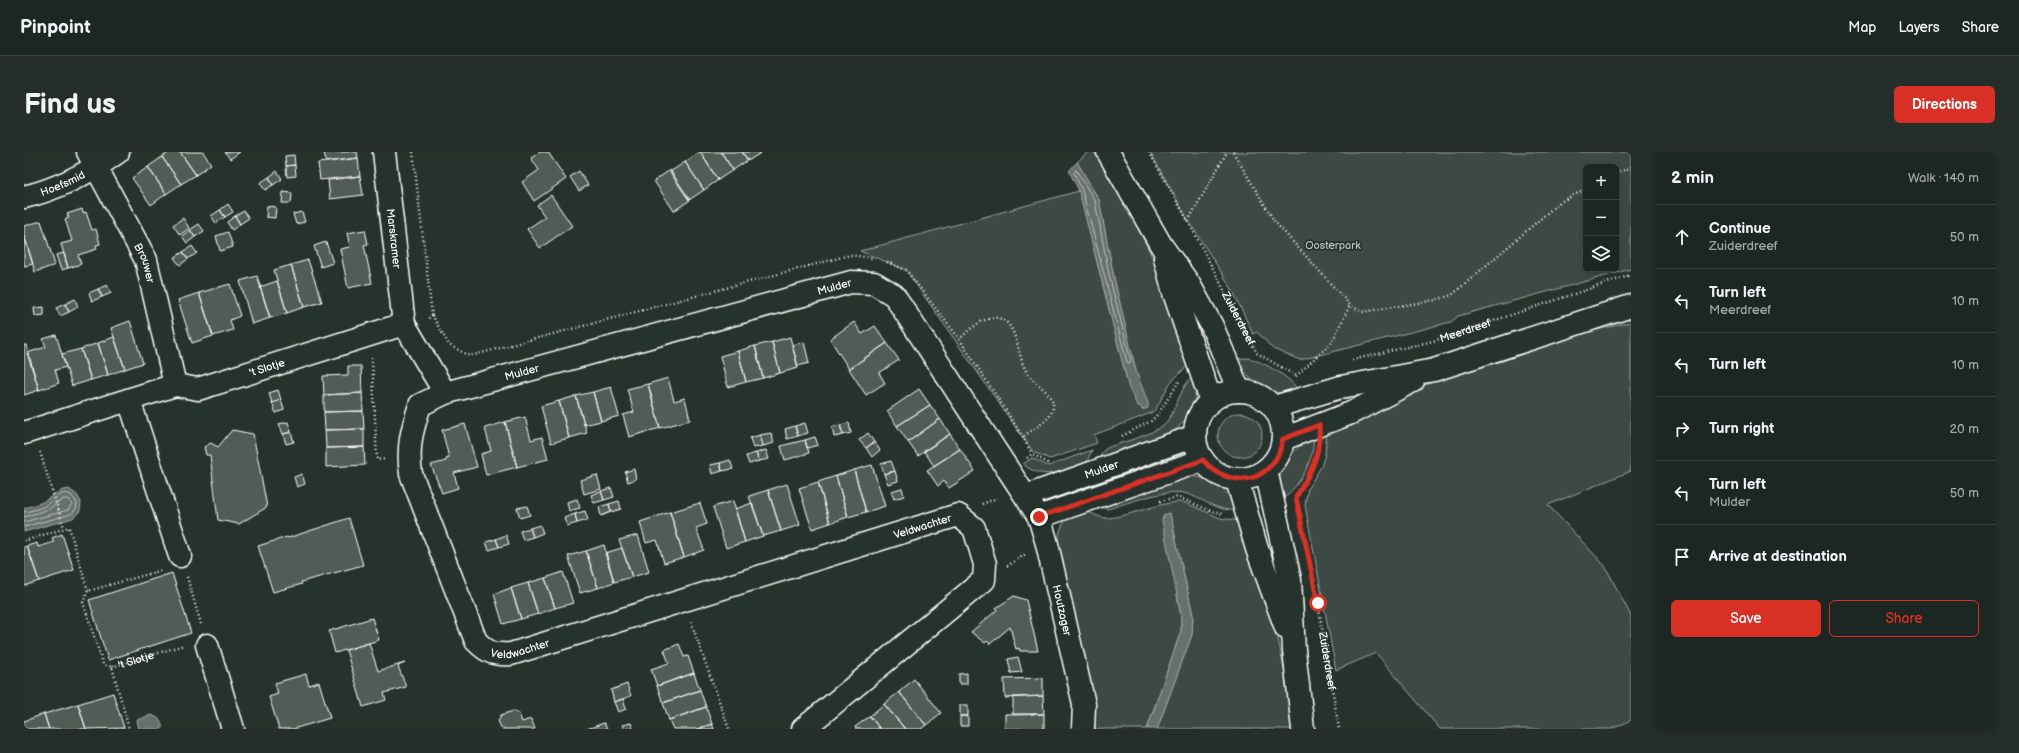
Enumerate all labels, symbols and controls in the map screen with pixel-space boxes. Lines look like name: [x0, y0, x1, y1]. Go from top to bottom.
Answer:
text: Pinpoint: [20, 16, 91, 39]
text: Map: [1848, 19, 1876, 36]
text: Layers: [1898, 19, 1940, 36]
text: Share: [1962, 19, 1999, 36]
button: Directions: [1894, 86, 1995, 123]
text: Find us: [24, 88, 116, 121]
map controls: [1583, 164, 1619, 272]
button: +: [1583, 164, 1619, 200]
street label: Hoefsmid: [39, 168, 87, 199]
text: 2 min: [1671, 168, 1714, 188]
text: Walk · 140 m: [1908, 170, 1979, 186]
button: −: [1583, 200, 1619, 236]
street label: Marskramer: [384, 208, 404, 270]
text: Continue: [1709, 219, 1771, 238]
icon: ahead: [1671, 226, 1693, 248]
text: 50 m: [1950, 229, 1979, 245]
button: layers: [1583, 236, 1619, 272]
text: Zuiderdreef: [1709, 238, 1778, 254]
park label: Oosterpark: [1305, 239, 1361, 252]
street label: Brouwer: [131, 241, 157, 285]
street label: Mulder: [816, 276, 854, 298]
text: Turn left: [1709, 283, 1766, 302]
street label: Zuiderdreef: [1219, 289, 1258, 348]
icon: left: [1671, 290, 1693, 312]
text: 10 m: [1952, 293, 1979, 309]
text: Meerdreef: [1709, 302, 1771, 318]
street label: Meerdreef: [1438, 316, 1493, 345]
icon: left: [1671, 354, 1693, 376]
text: Turn left: [1709, 355, 1766, 374]
street label: 't Slotje: [248, 356, 287, 379]
text: 10 m: [1952, 357, 1979, 373]
street label: Mulder: [503, 361, 541, 383]
icon: right: [1671, 418, 1693, 440]
text: Turn right: [1709, 419, 1774, 438]
text: 20 m: [1949, 421, 1979, 437]
street label: Mulder: [1083, 457, 1121, 482]
text: Turn left: [1709, 475, 1766, 494]
icon: left: [1671, 482, 1693, 504]
text: 50 m: [1950, 485, 1979, 501]
text: Mulder: [1709, 494, 1750, 510]
route end: [1030, 508, 1048, 526]
street label: Veldwachter: [892, 511, 954, 542]
icon: arrive: [1671, 546, 1693, 568]
text: Arrive at destination: [1709, 547, 1847, 566]
street label: Houtzager: [1050, 584, 1074, 638]
route start: [1309, 594, 1327, 612]
button: Save: [1671, 600, 1821, 637]
button: Share: [1829, 600, 1979, 637]
street label: Zuiderdreef: [1316, 630, 1338, 691]
street label: Veldwachter: [489, 636, 552, 661]
street label: 't Slotje: [117, 648, 156, 672]

